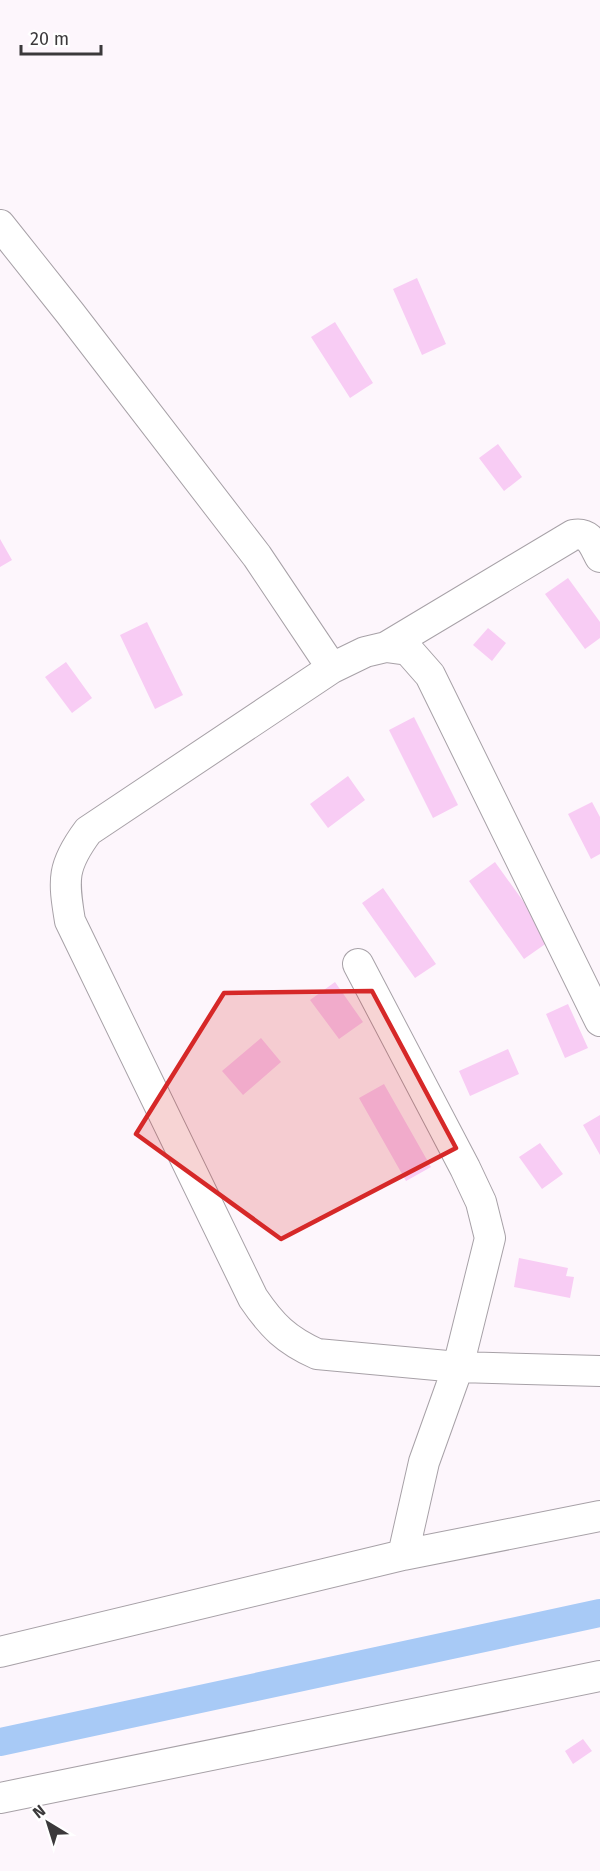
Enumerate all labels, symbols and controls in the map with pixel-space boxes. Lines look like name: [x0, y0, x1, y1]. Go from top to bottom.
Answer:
scale bar: [21, 18, 100, 56]
text: 20 m: [30, 28, 69, 50]
north arrow: [18, 1793, 78, 1853]
text: N: [29, 1801, 49, 1822]

